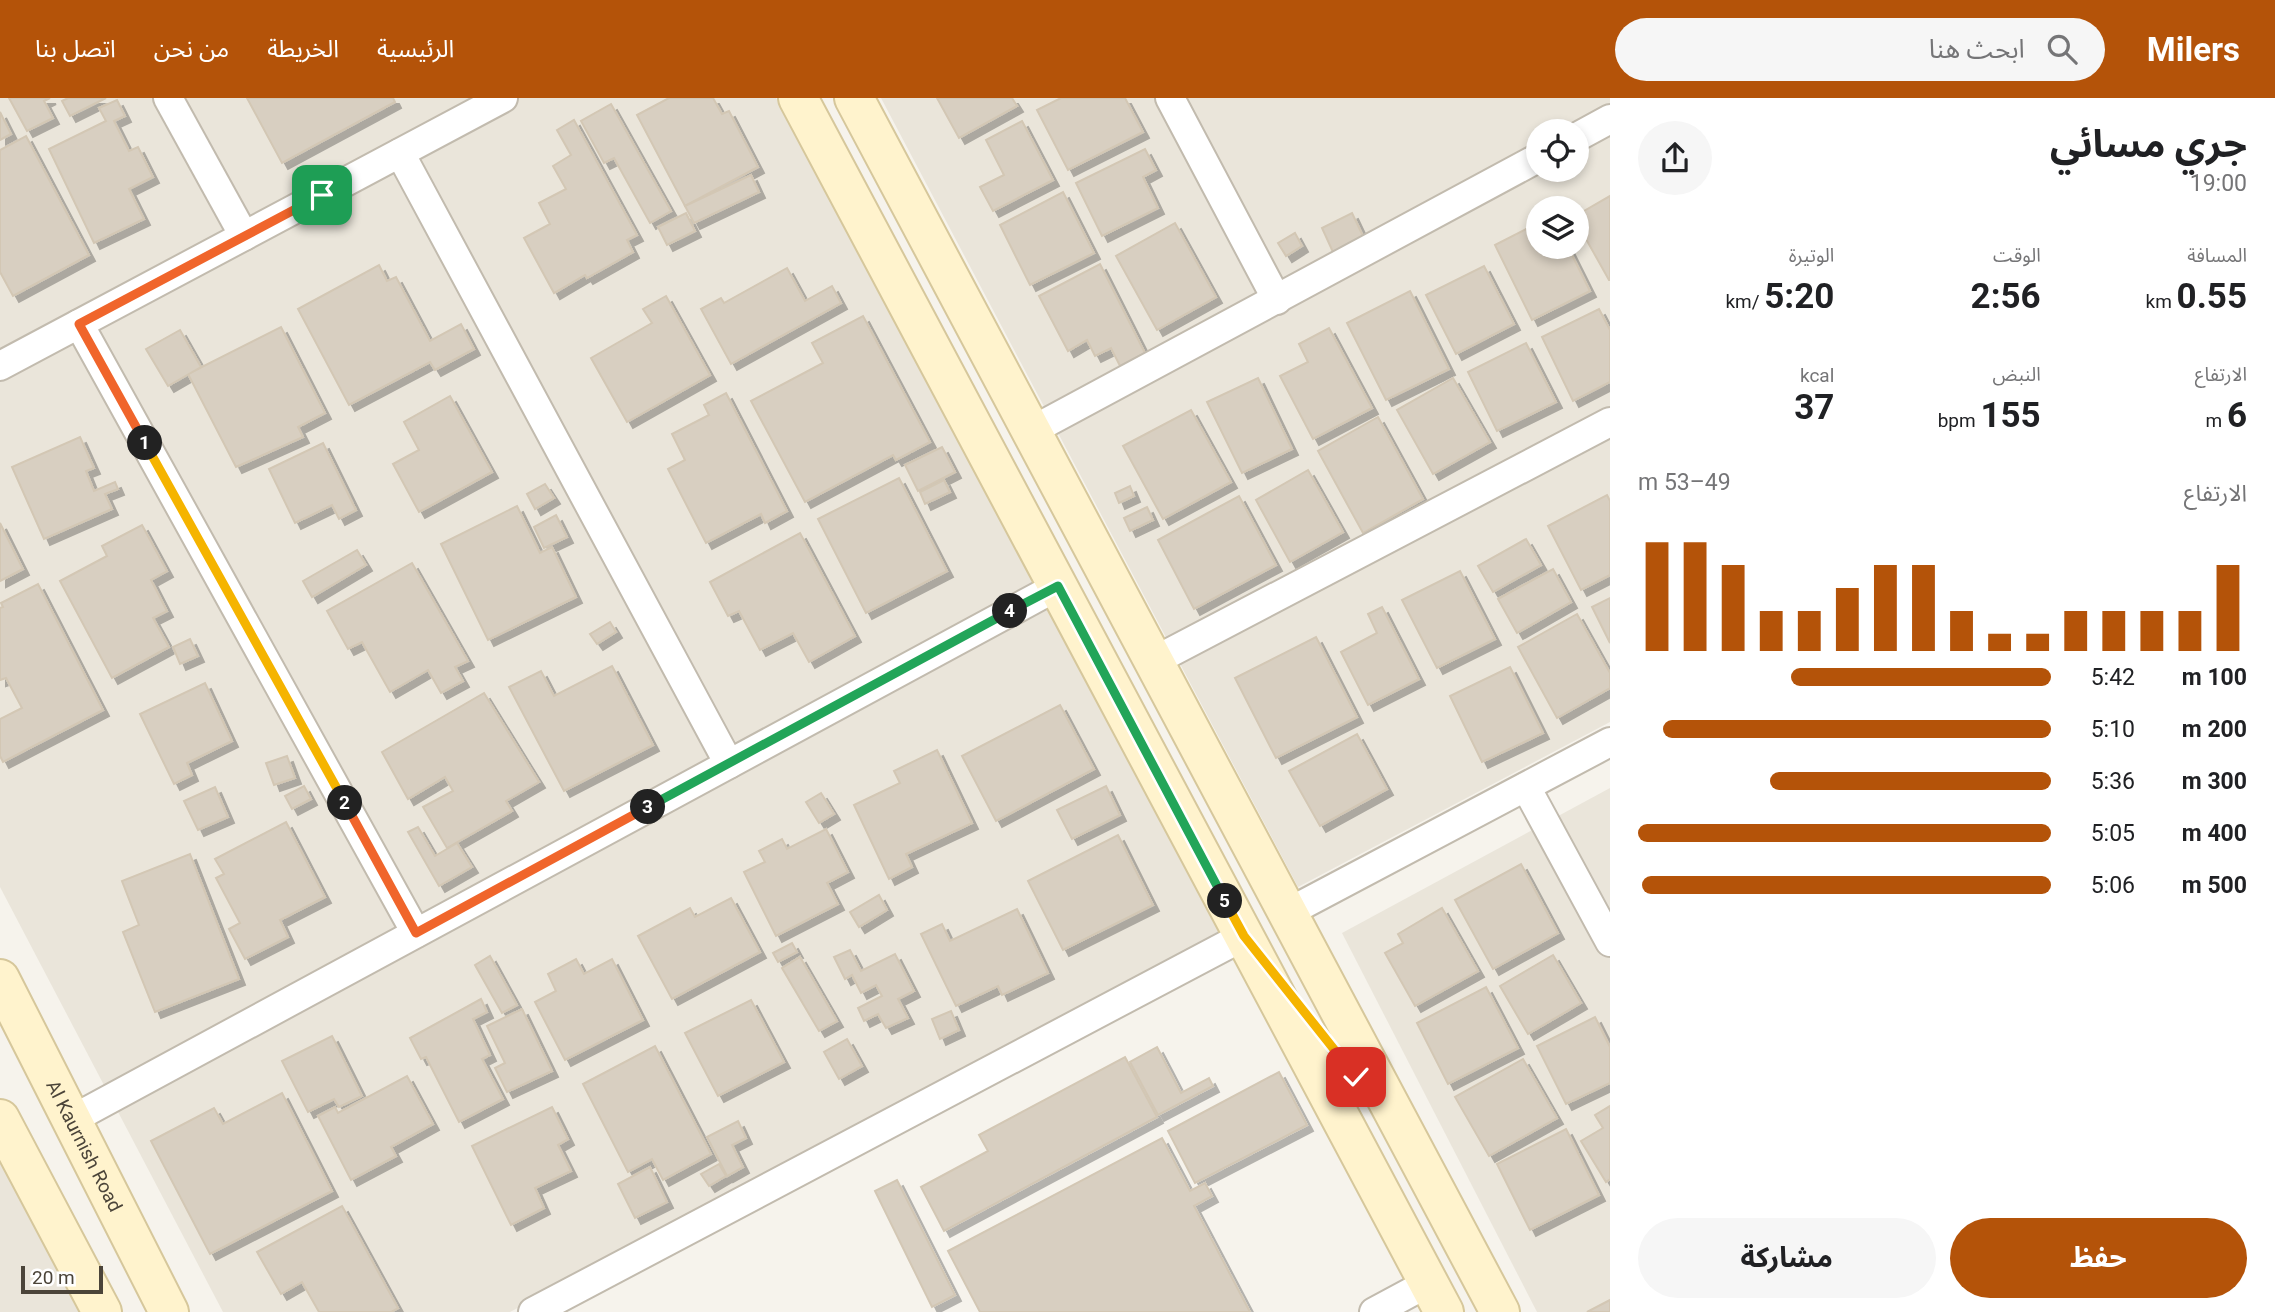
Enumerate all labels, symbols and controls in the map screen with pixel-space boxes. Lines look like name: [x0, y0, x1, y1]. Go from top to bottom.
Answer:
search box: [1615, 18, 2105, 81]
icon: search: [2043, 30, 2081, 68]
text: Milers: [2147, 30, 2240, 69]
text: ابحث هنا: [1929, 34, 2025, 64]
text: اتصل بنا: [35, 35, 116, 63]
text: من نحن: [154, 35, 229, 63]
text: الخريطة: [267, 35, 339, 63]
text: الرئيسية: [377, 35, 454, 63]
map controls: [1526, 119, 1589, 259]
button: locate: [1526, 119, 1589, 182]
button: share: [1638, 121, 1712, 195]
text: جري مسائي: [2050, 122, 2247, 166]
pin: [292, 165, 352, 225]
text: 19:00: [2190, 170, 2247, 197]
icon: arrive: [303, 176, 341, 214]
button: layers: [1526, 196, 1589, 259]
text: الوتيرة: [1789, 244, 1834, 267]
text: الوقت: [1993, 244, 2041, 267]
text: المسافة: [2187, 244, 2247, 267]
text: 5:20: [1764, 276, 1834, 317]
text: 2:56: [1971, 276, 2041, 317]
text: 0.55: [2177, 276, 2247, 317]
text: /km: [1725, 290, 1764, 313]
text: km: [2146, 290, 2177, 313]
text: النبض: [1992, 363, 2041, 386]
text: الارتفاع: [2195, 363, 2247, 386]
text: kcal: [1800, 364, 1834, 387]
text: 37: [1794, 387, 1834, 428]
text: 155: [1980, 395, 2041, 436]
text: 6: [2227, 395, 2247, 436]
text: bpm: [1938, 409, 1980, 432]
text: m: [2206, 409, 2227, 432]
pin: 1: [128, 426, 162, 460]
text: 1: [139, 431, 150, 454]
text: 49–53 m: [1638, 469, 1731, 496]
text: الارتفاع: [2184, 480, 2247, 507]
pin: 4: [992, 594, 1028, 628]
text: 4: [1004, 599, 1015, 622]
text: 5:42: [2091, 664, 2135, 691]
text: 100 m: [2182, 664, 2247, 691]
text: 5:10: [2091, 716, 2135, 743]
text: 200 m: [2182, 716, 2247, 743]
text: 5:36: [2091, 768, 2135, 795]
text: 300 m: [2182, 768, 2247, 795]
pin: 2: [328, 786, 362, 820]
pin: 3: [630, 790, 666, 824]
text: 2: [339, 791, 350, 814]
text: 3: [642, 795, 653, 818]
text: 5:05: [2091, 820, 2135, 847]
text: 400 m: [2182, 820, 2247, 847]
text: 5:06: [2091, 872, 2135, 899]
text: 500 m: [2182, 872, 2247, 899]
pin: 5: [1208, 884, 1242, 918]
text: 5: [1219, 889, 1230, 912]
pin: [1326, 1047, 1386, 1107]
icon: check: [1337, 1058, 1375, 1096]
street label: Al Kaurnish Road: [41, 1076, 127, 1216]
button: مشاركة: [1638, 1218, 1936, 1298]
button: حفظ: [1950, 1218, 2247, 1298]
scale bar: [21, 1263, 103, 1295]
text: 20 m: [32, 1266, 75, 1289]

